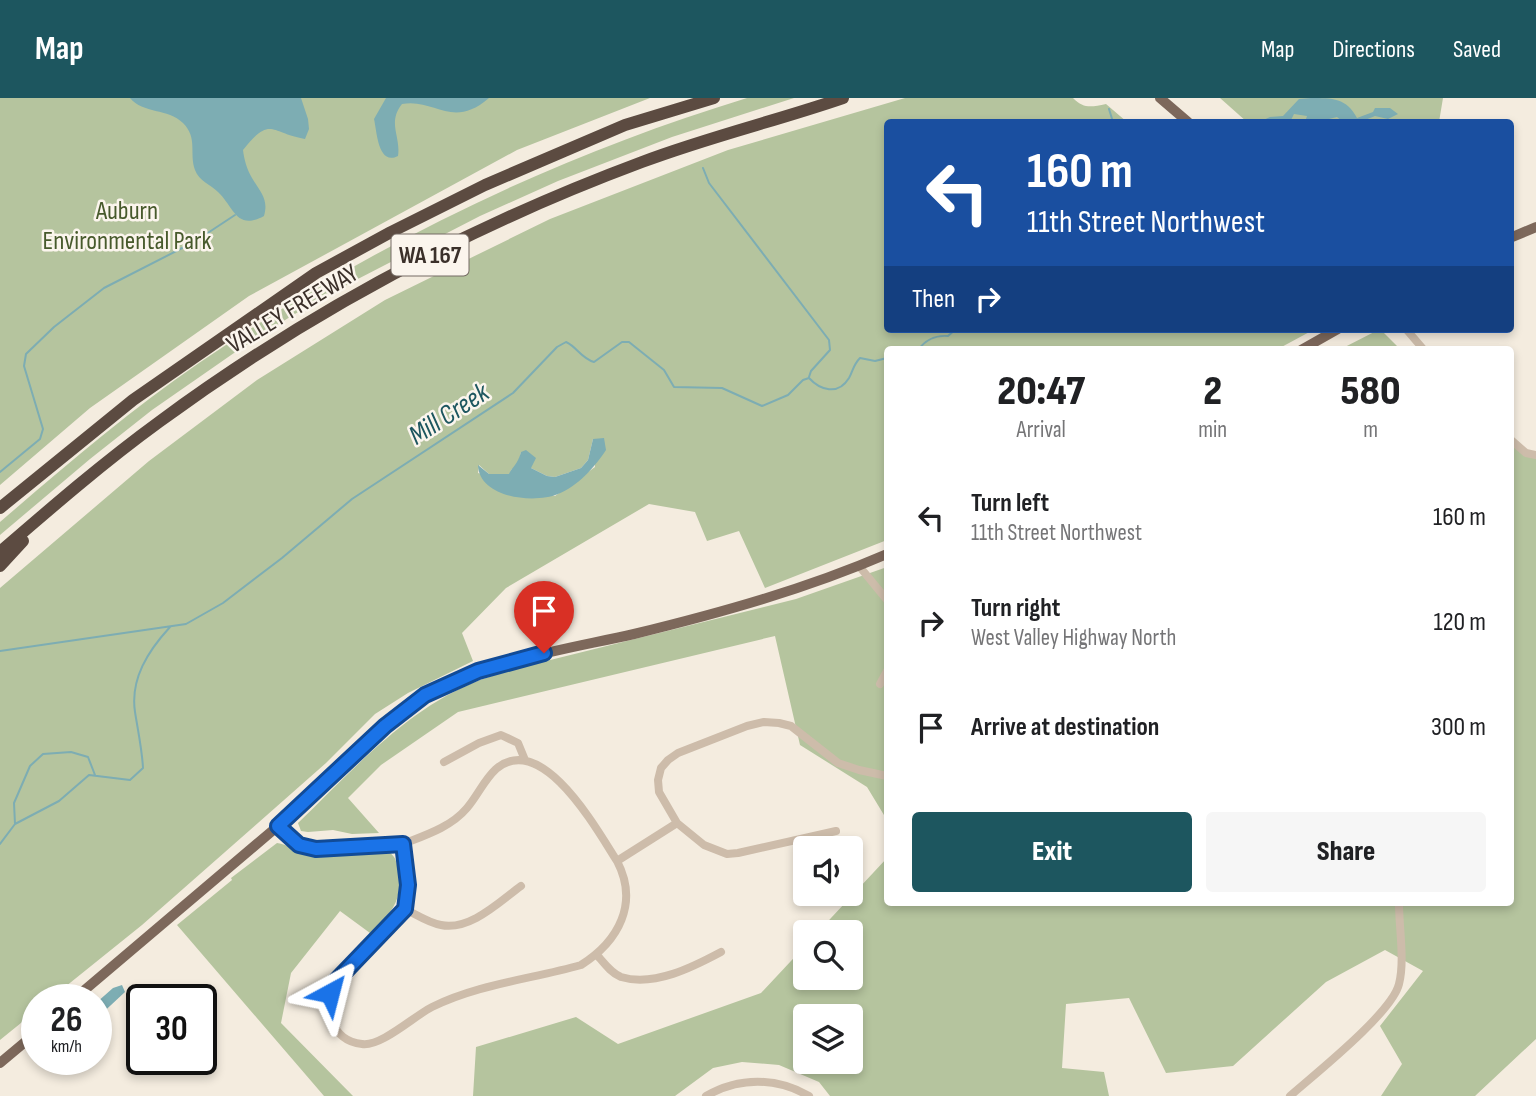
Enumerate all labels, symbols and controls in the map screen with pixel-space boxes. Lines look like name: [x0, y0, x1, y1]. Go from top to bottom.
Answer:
text: Map: [35, 29, 84, 69]
text: Map: [1261, 35, 1294, 64]
text: Directions: [1332, 35, 1415, 64]
text: Saved: [1453, 35, 1501, 64]
text: 160 m: [1027, 143, 1133, 202]
icon: left: [912, 147, 1003, 238]
park label: Auburn Environmental Park: [43, 196, 212, 257]
text: 11th Street Northwest: [1027, 203, 1265, 242]
road number: WA 167: [392, 234, 468, 275]
street label: VALLEY FREEWAY: [221, 258, 364, 361]
icon: right: [969, 280, 1007, 318]
text: Then: [912, 284, 955, 315]
text: 20:47: [997, 366, 1085, 417]
text: 2: [1203, 366, 1222, 417]
text: 580: [1340, 366, 1401, 417]
water label: Mill Creek: [403, 375, 496, 452]
text: Arrival: [1016, 416, 1066, 444]
text: min: [1198, 416, 1227, 444]
text: m: [1363, 416, 1378, 444]
text: Turn left: [971, 488, 1049, 519]
icon: left: [912, 499, 950, 537]
text: 160 m: [1433, 502, 1486, 533]
text: 11th Street Northwest: [971, 519, 1142, 547]
pin: [514, 581, 574, 653]
icon: arrive: [525, 592, 563, 630]
text: Turn right: [971, 593, 1060, 624]
icon: right: [912, 604, 950, 642]
text: 120 m: [1433, 607, 1486, 638]
text: West Valley Highway North: [971, 624, 1176, 652]
icon: arrive: [912, 709, 950, 747]
text: Arrive at destination: [971, 712, 1159, 743]
text: 300 m: [1431, 712, 1486, 743]
button: Exit: [912, 812, 1192, 892]
button: Share: [1206, 812, 1486, 892]
map controls: [793, 836, 863, 1074]
button: sound: [793, 836, 863, 906]
button: search: [793, 920, 863, 990]
position arrow: [293, 956, 367, 1030]
speed limit sign: 30: [126, 984, 217, 1075]
text: 26: [51, 999, 82, 1042]
button: layers: [793, 1004, 863, 1074]
text: km/h: [51, 1036, 82, 1057]

